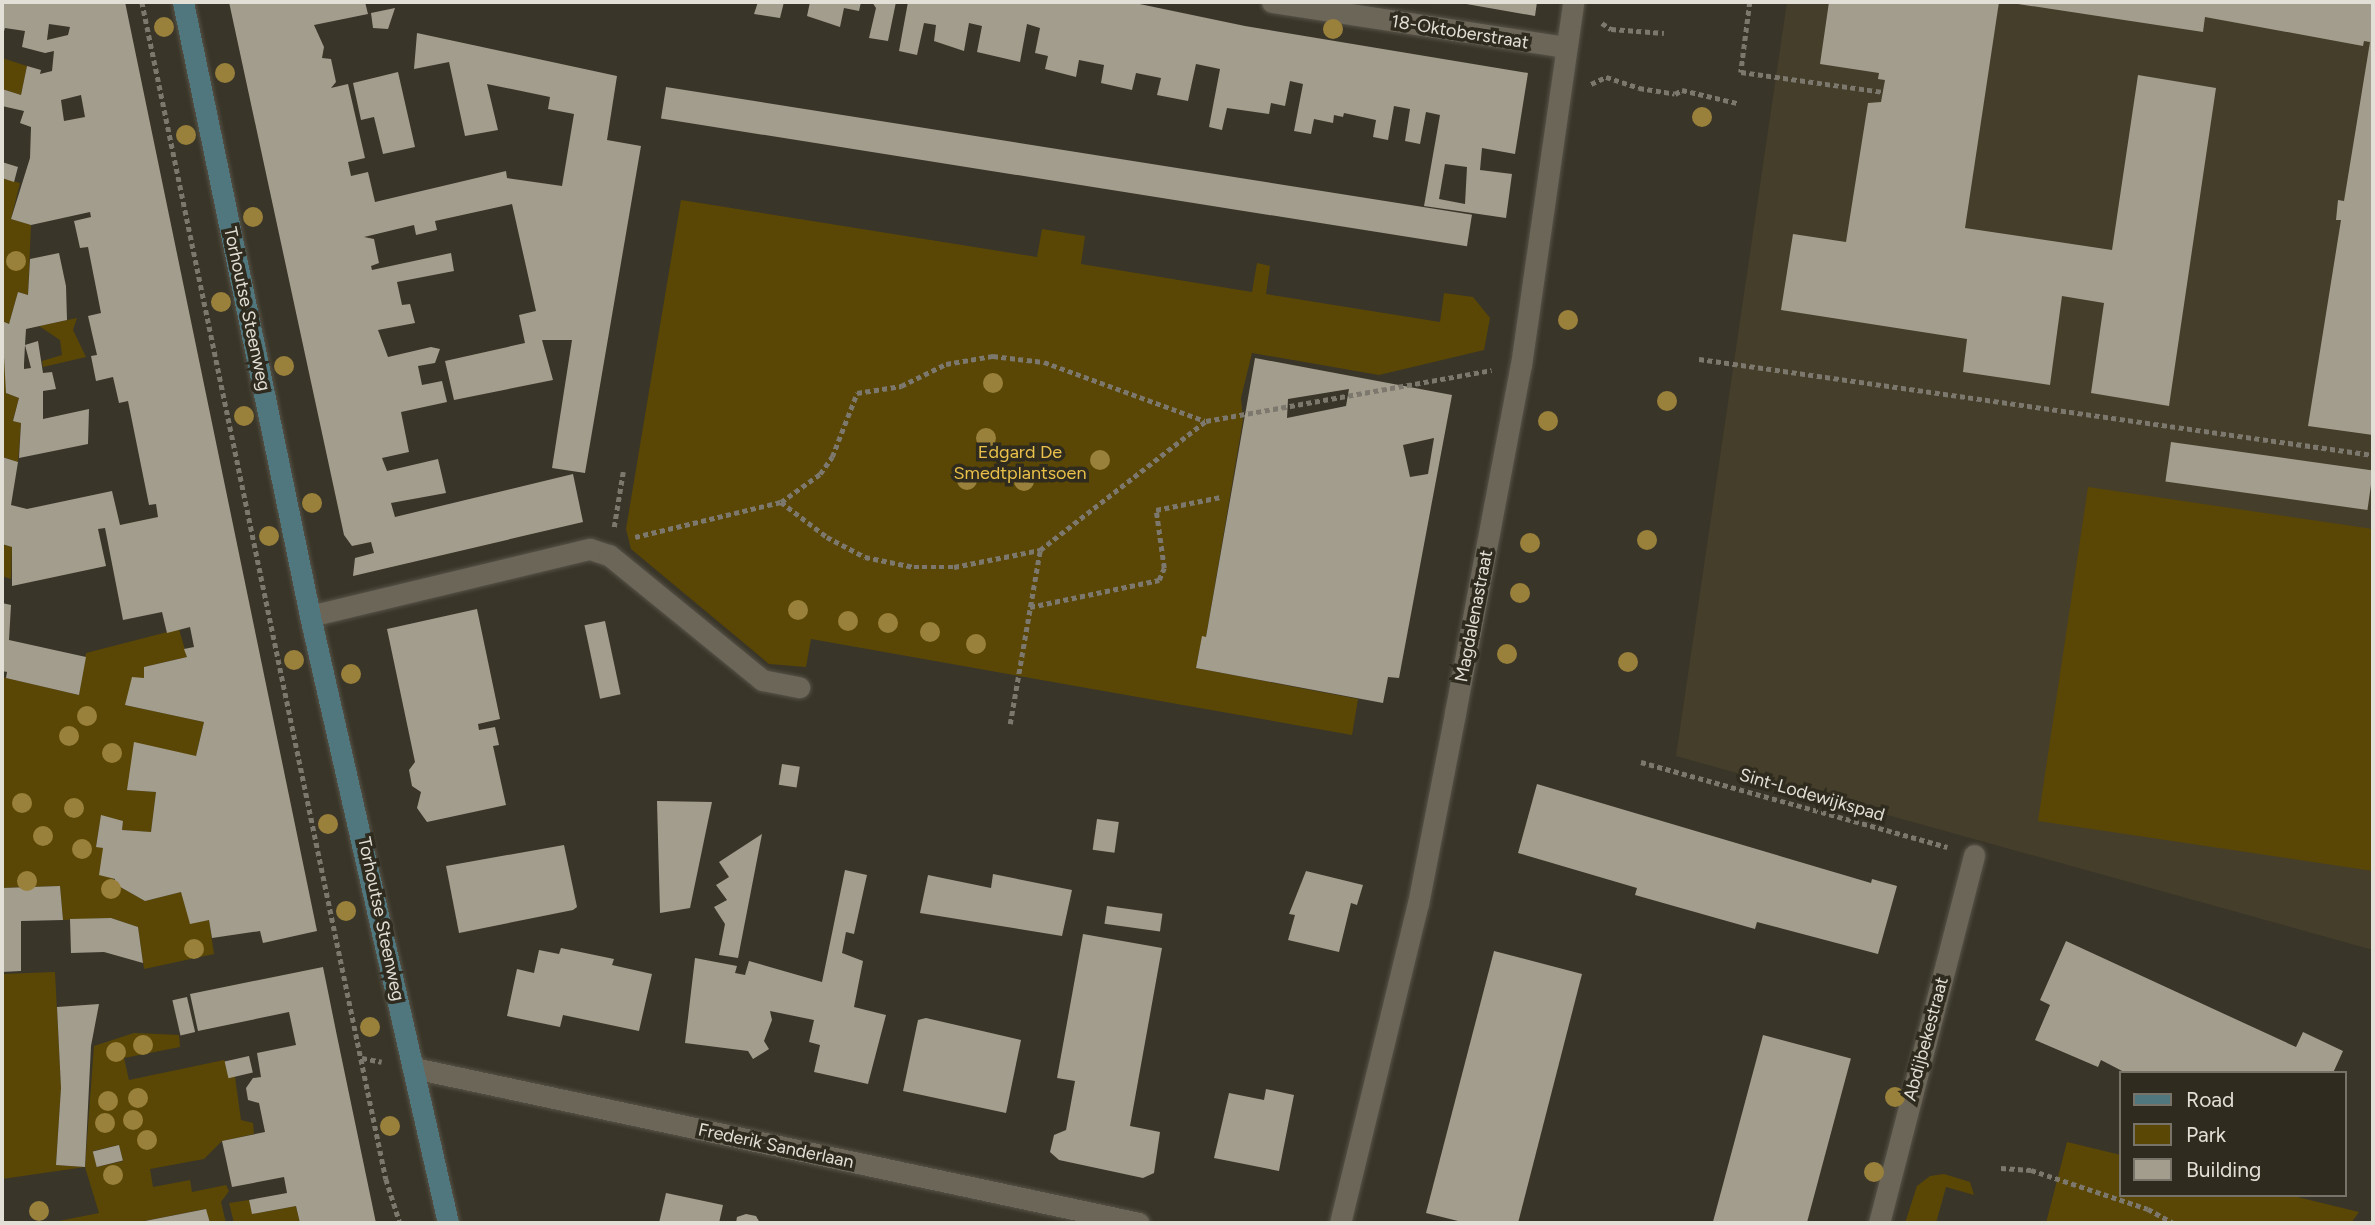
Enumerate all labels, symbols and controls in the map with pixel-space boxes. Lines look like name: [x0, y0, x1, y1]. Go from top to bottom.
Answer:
street label: 18-Oktoberstraat: [1390, 10, 1530, 54]
street label: Torhoutse Steenweg: [219, 225, 275, 393]
park label: Edgard De Smedtplantsoen: [954, 442, 1086, 484]
street label: Magdalenastraat: [1451, 548, 1497, 684]
street label: Sint-Lodewijkspad: [1737, 764, 1887, 826]
street label: Torhoutse Steenweg: [353, 835, 409, 1003]
street label: Abdijbekestraat: [1899, 975, 1953, 1103]
legend: [2120, 1071, 2347, 1197]
text: Road: [2186, 1087, 2234, 1112]
street label: Frederik Sanderlaan: [696, 1119, 856, 1173]
text: Park: [2186, 1122, 2226, 1147]
text: Building: [2186, 1157, 2261, 1182]

